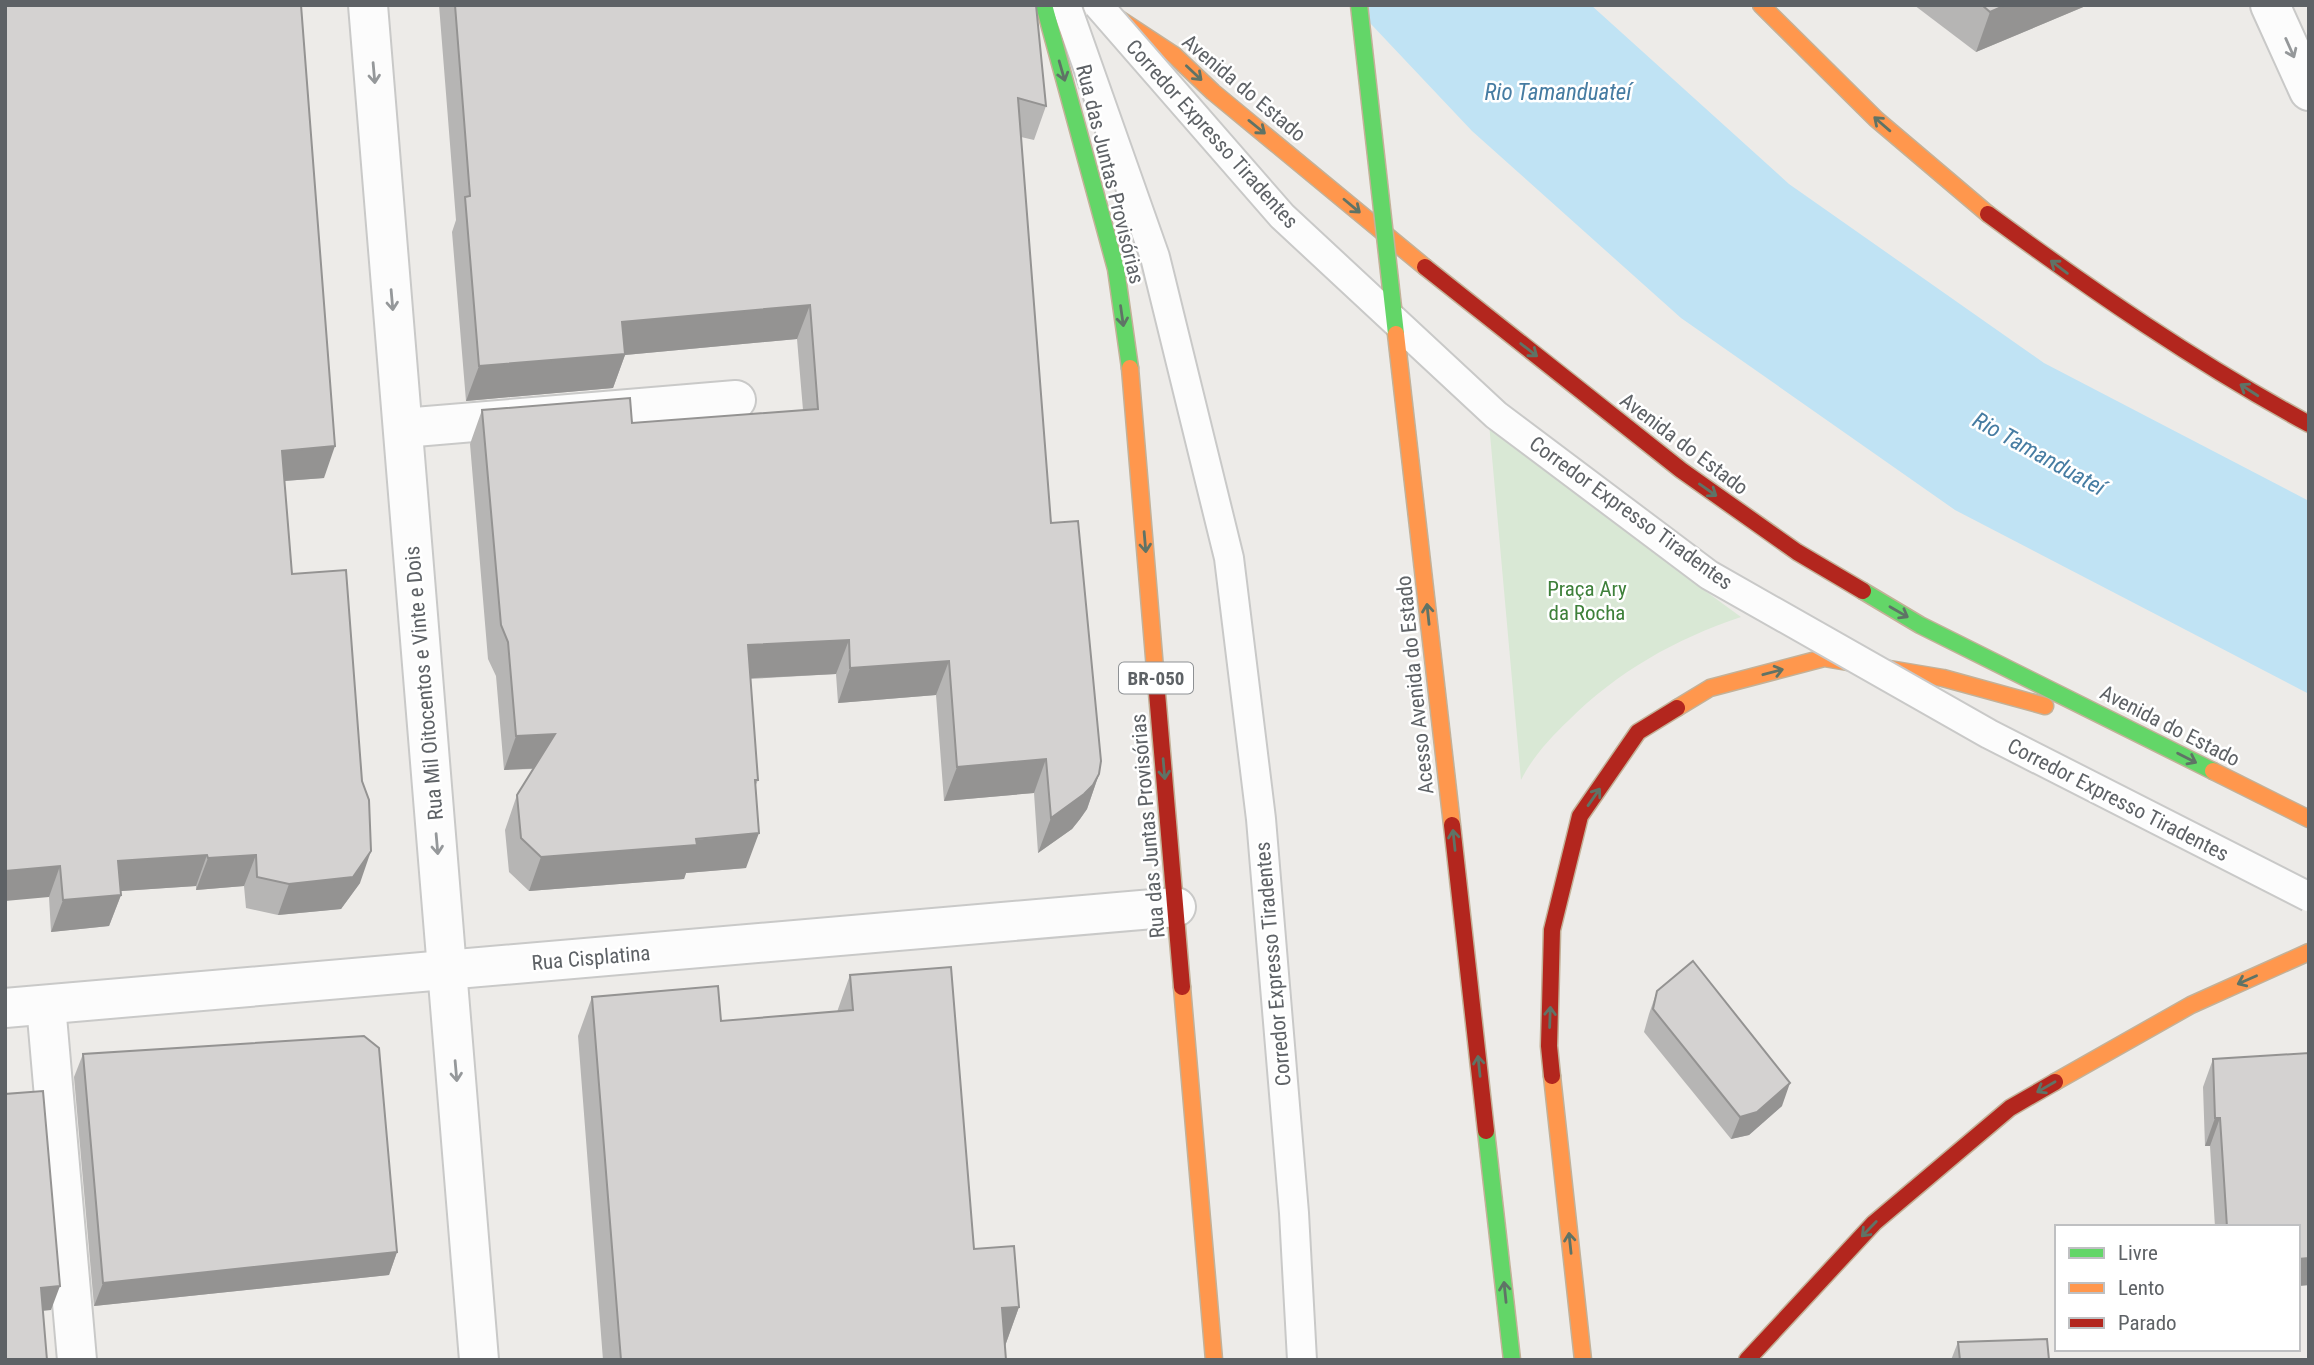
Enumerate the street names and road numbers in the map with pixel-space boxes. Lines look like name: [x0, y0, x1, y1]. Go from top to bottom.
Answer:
street label: Avenida do Estado: [1177, 29, 1311, 147]
street label: Corredor Expresso Tiradentes: [1121, 35, 1303, 233]
street label: Rua das Juntas Provisórias: [1071, 62, 1149, 286]
street label: Avenida do Estado: [1615, 388, 1753, 500]
street label: Corredor Expresso Tiradentes: [1525, 431, 1737, 595]
street label: Rua Mil Oitocentos e Vinte e Dois: [400, 545, 448, 821]
street label: Acesso Avenida do Estado: [1392, 574, 1438, 796]
road number: BR-050: [1119, 663, 1193, 694]
street label: Avenida do Estado: [2096, 680, 2244, 772]
street label: Rua das Juntas Provisórias: [1126, 713, 1170, 939]
street label: Corredor Expresso Tiradentes: [2003, 734, 2233, 866]
street label: Corredor Expresso Tiradentes: [1250, 841, 1296, 1087]
street label: Rua Cisplatina: [531, 941, 651, 975]

